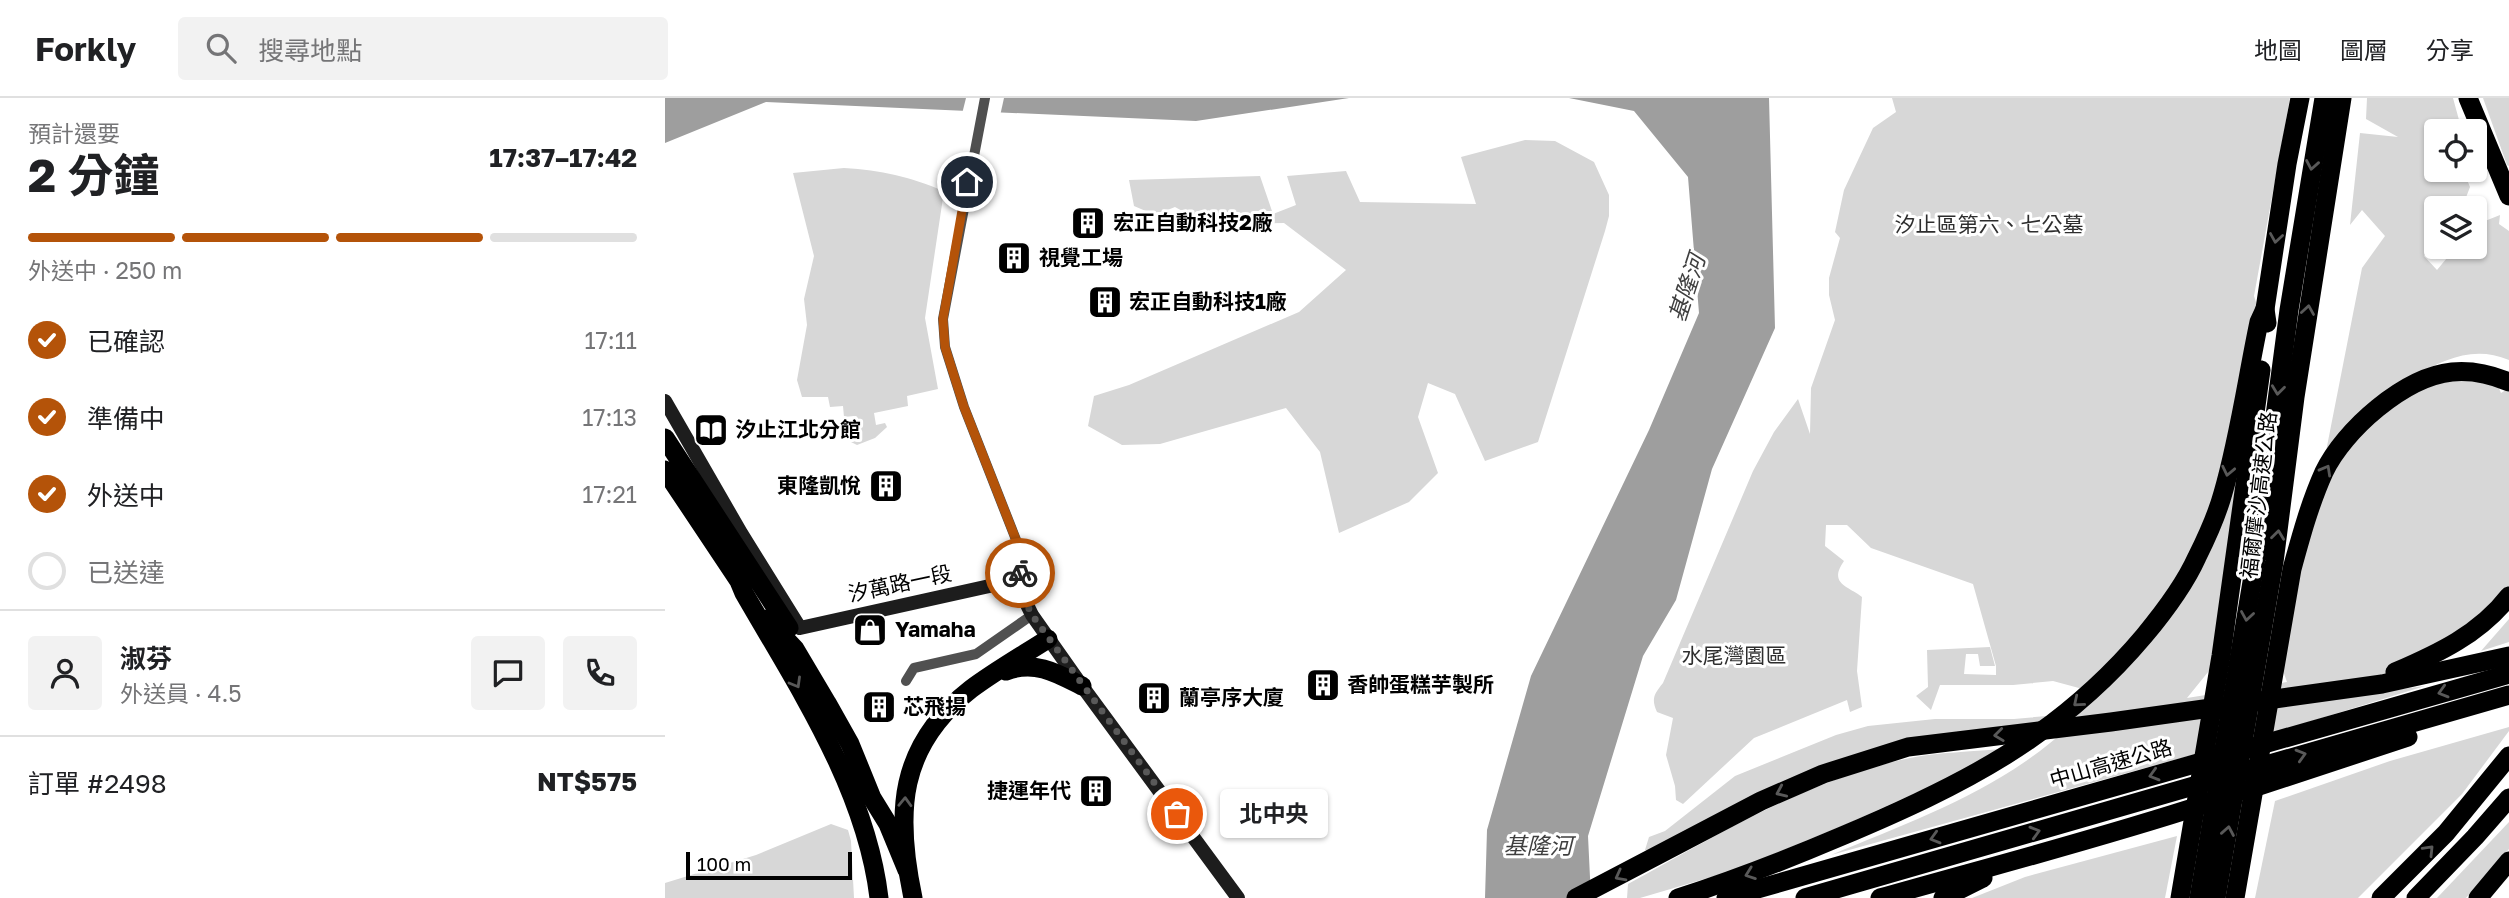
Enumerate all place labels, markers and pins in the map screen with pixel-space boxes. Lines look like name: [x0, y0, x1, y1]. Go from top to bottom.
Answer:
pin: [937, 152, 997, 212]
building icon: 宏正自動科技2廠: [1069, 204, 1107, 242]
place label: 宏正自動科技2廠: [1113, 209, 1273, 235]
building icon: 視覺工場: [995, 239, 1033, 277]
place label: 視覺工場: [1039, 244, 1123, 270]
building icon: 宏正自動科技1廠: [1086, 283, 1124, 321]
place label: 宏正自動科技1廠: [1129, 288, 1287, 314]
library icon: 汐止江北分館: [692, 411, 730, 449]
place label: 汐止江北分館: [735, 416, 861, 442]
building icon: 東隆凱悅: [867, 467, 905, 505]
place label: 東隆凱悅: [777, 472, 861, 498]
shop icon: Yamaha: [851, 611, 889, 649]
place label: Yamaha: [895, 616, 976, 642]
building icon: 香帥蛋糕芋製所: [1304, 666, 1342, 704]
place label: 香帥蛋糕芋製所: [1347, 671, 1494, 697]
building icon: 蘭亭序大廈: [1135, 679, 1173, 717]
place label: 蘭亭序大廈: [1179, 684, 1284, 710]
building icon: 芯飛揚: [860, 688, 898, 726]
place label: 芯飛揚: [903, 693, 966, 719]
building icon: 捷運年代: [1077, 772, 1115, 810]
place label: 捷運年代: [987, 777, 1071, 803]
pin: [1147, 784, 1207, 844]
callout: 北中央: [1219, 790, 1327, 838]

